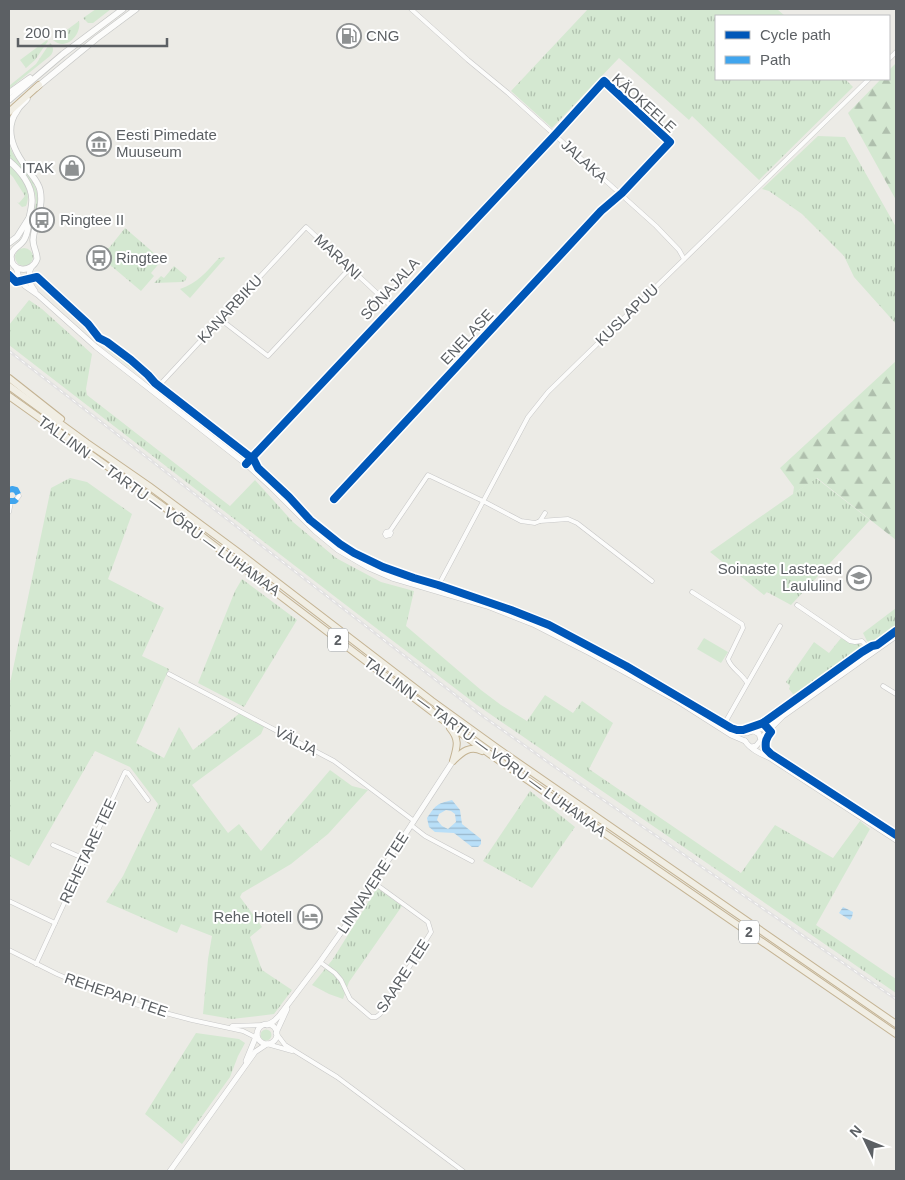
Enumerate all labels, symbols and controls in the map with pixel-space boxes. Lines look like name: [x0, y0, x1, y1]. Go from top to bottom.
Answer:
scale bar: [18, 15, 166, 47]
legend: [715, 15, 890, 80]
fuel station icon: CNG: [336, 23, 362, 49]
text: 200 m: [25, 24, 67, 41]
text: Cycle path: [760, 26, 831, 43]
place label: CNG: [366, 27, 399, 44]
text: Path: [760, 51, 791, 68]
street label: KÄOKEELE: [609, 70, 680, 136]
place label: Eesti Pimedate Muuseum: [116, 126, 217, 160]
museum icon: Eesti Pimedate Muuseum: [86, 131, 112, 157]
street label: JALAKA: [558, 136, 611, 186]
shop icon: ITAK: [59, 155, 85, 181]
place label: ITAK: [22, 159, 54, 176]
bus stop icon: Ringtee II: [29, 207, 55, 233]
place label: Ringtee II: [60, 211, 124, 228]
street label: MARANI: [311, 231, 365, 283]
bus stop icon: Ringtee: [86, 245, 112, 271]
place label: Ringtee: [116, 249, 168, 266]
street label: SÕNAJALA: [357, 254, 423, 323]
street label: KANARBIKU: [194, 271, 265, 346]
street label: KUSLAPUU: [592, 280, 662, 349]
street label: ENELASE: [437, 306, 496, 368]
street label: TALLINN — TARTU — VÕRU — LUHAMAA: [35, 412, 284, 599]
place label: Soinaste Lasteaed Laululind: [718, 560, 842, 594]
school or university icon: Soinaste Lasteaed Laululind: [846, 565, 872, 591]
road number: 2: [328, 628, 348, 652]
street label: TALLINN — TARTU — VÕRU — LUHAMAA: [361, 653, 610, 840]
street label: VÄLJA: [272, 722, 320, 759]
street label: REHETARE TEE: [56, 796, 119, 906]
street label: LINNAVERE TEE: [334, 829, 412, 936]
hotel icon: Rehe Hotell: [297, 904, 323, 930]
place label: Rehe Hotell: [214, 908, 292, 925]
road number: 2: [739, 920, 759, 944]
street label: SAARE TEE: [373, 936, 433, 1016]
street label: REHEPAPI TEE: [62, 969, 170, 1020]
north arrow: [840, 1115, 890, 1165]
text: N: [846, 1122, 865, 1140]

